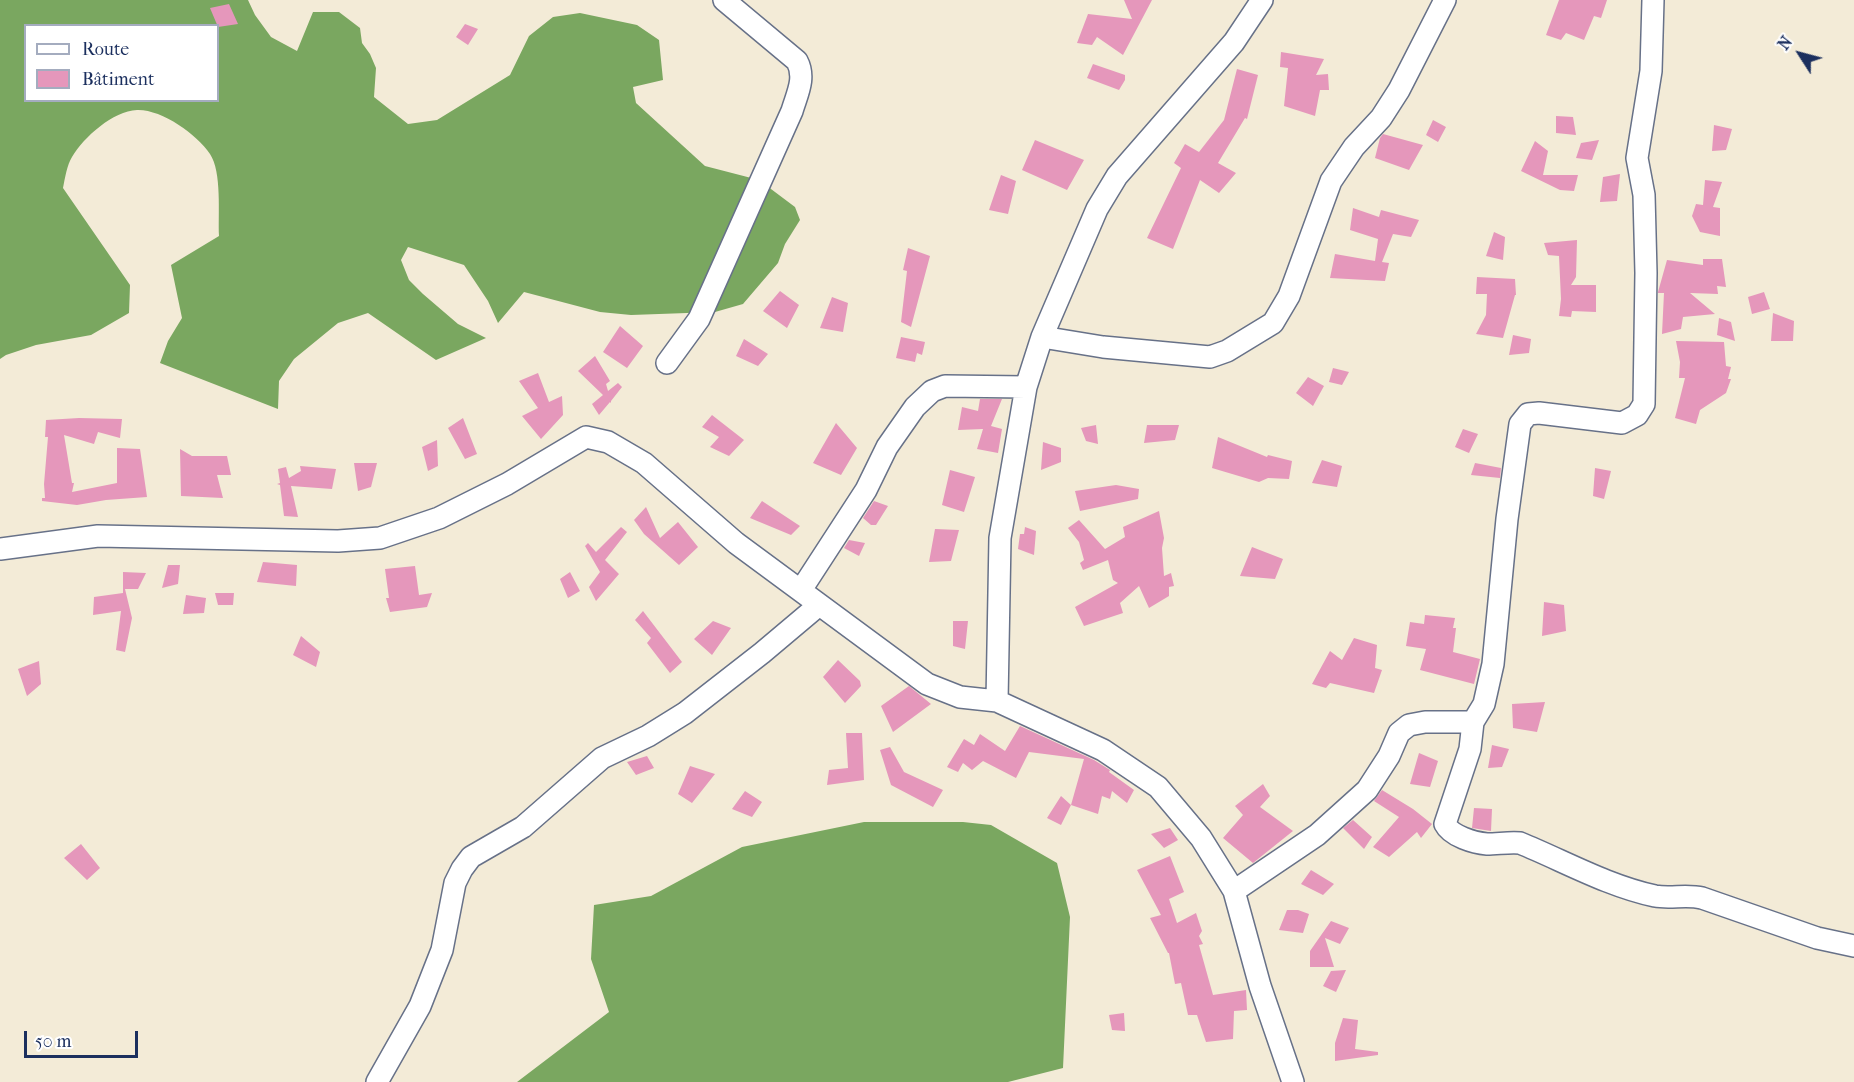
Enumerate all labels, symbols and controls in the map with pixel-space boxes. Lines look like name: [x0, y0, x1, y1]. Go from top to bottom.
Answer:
legend: [24, 24, 219, 102]
north arrow: [1770, 24, 1830, 84]
text: N: [1774, 33, 1796, 54]
text: Route: [82, 39, 129, 60]
text: Bâtiment: [82, 69, 154, 90]
scale bar: [27, 1019, 141, 1057]
text: 50 m: [35, 1031, 71, 1052]

